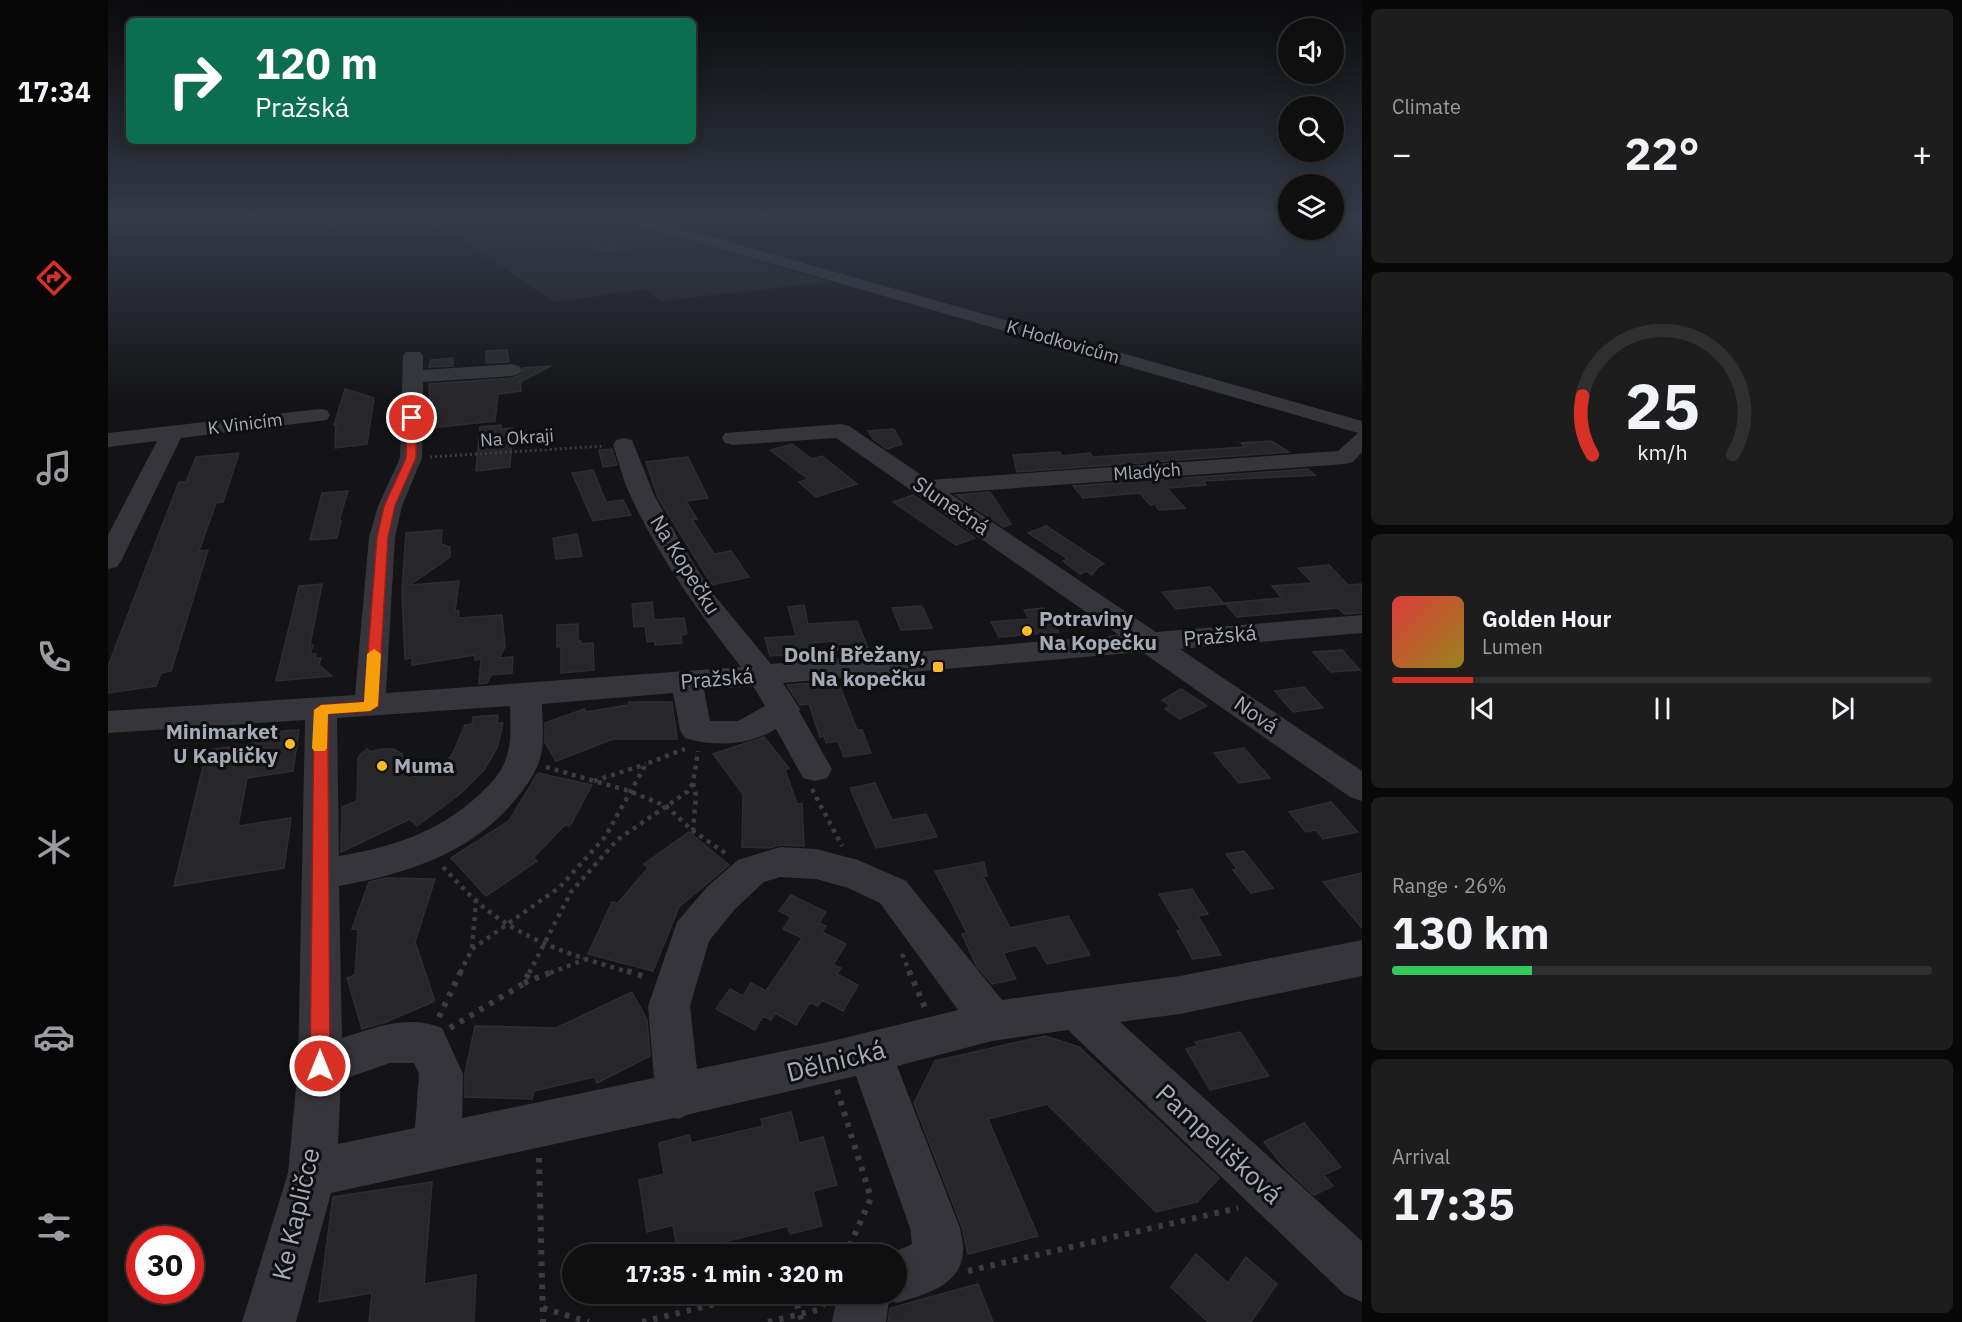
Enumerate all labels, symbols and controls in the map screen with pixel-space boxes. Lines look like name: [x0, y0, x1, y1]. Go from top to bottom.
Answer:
map controls: [1278, 18, 1344, 240]
button: sound: [1278, 18, 1344, 84]
text: 120 m: [255, 36, 378, 91]
icon: right: [156, 42, 234, 120]
text: 17:34: [17, 74, 91, 109]
text: Pražská: [255, 89, 350, 124]
text: Climate: [1392, 93, 1461, 120]
button: search: [1278, 96, 1344, 162]
text: 22°: [1624, 124, 1700, 182]
text: −: [1392, 132, 1412, 175]
text: +: [1912, 132, 1932, 175]
button: layers: [1278, 174, 1344, 240]
icon: directions: [33, 257, 75, 299]
street label: K Hodkovicům: [1004, 314, 1122, 369]
text: 25: [1625, 366, 1699, 447]
pin: [386, 392, 437, 443]
icon: arrive: [395, 401, 428, 434]
street label: K Vinicím: [206, 408, 284, 439]
street label: Na Okraji: [479, 423, 555, 452]
text: km/h: [1637, 439, 1687, 467]
icon: music: [33, 447, 75, 489]
street label: Mladých: [1112, 458, 1182, 485]
street label: Slunečná: [908, 469, 995, 541]
street label: Na Kopečku: [644, 509, 728, 620]
place label: Potraviny Na Kopečku: [1039, 604, 1157, 656]
text: Golden Hour: [1482, 604, 1611, 633]
street label: Pražská: [1182, 618, 1258, 652]
marker: Potraviny Na Kopečku: [1020, 624, 1034, 638]
text: Lumen: [1482, 633, 1543, 660]
icon: phone: [33, 636, 75, 678]
place label: Dolní Břežany, Na kopečku: [784, 640, 926, 692]
marker: Dolní Břežany, Na kopečku: [931, 660, 945, 674]
street label: Pražská: [679, 661, 755, 695]
street label: Nová: [1229, 689, 1284, 739]
icon: previous: [1466, 692, 1499, 725]
icon: pause: [1646, 692, 1679, 725]
icon: next: [1826, 692, 1859, 725]
place label: Minimarket U Kapličky: [166, 717, 279, 769]
marker: Minimarket U Kapličky: [283, 737, 297, 751]
place label: Muma: [394, 751, 454, 779]
marker: Muma: [375, 759, 389, 773]
icon: climate: [33, 826, 75, 868]
text: Range · 26%: [1392, 872, 1507, 899]
text: 130 km: [1392, 903, 1550, 961]
icon: car: [33, 1016, 75, 1058]
street label: Dělnická: [783, 1031, 889, 1089]
position arrow: [288, 1034, 352, 1098]
street label: Pampelišková: [1149, 1076, 1290, 1211]
text: Arrival: [1392, 1143, 1450, 1170]
street label: Ke Kapličce: [263, 1144, 327, 1283]
text: 17:35: [1392, 1174, 1515, 1232]
icon: filters: [33, 1206, 75, 1248]
speed limit sign: 30: [126, 1226, 204, 1304]
text: 17:35 · 1 min · 320 m: [625, 1259, 844, 1288]

